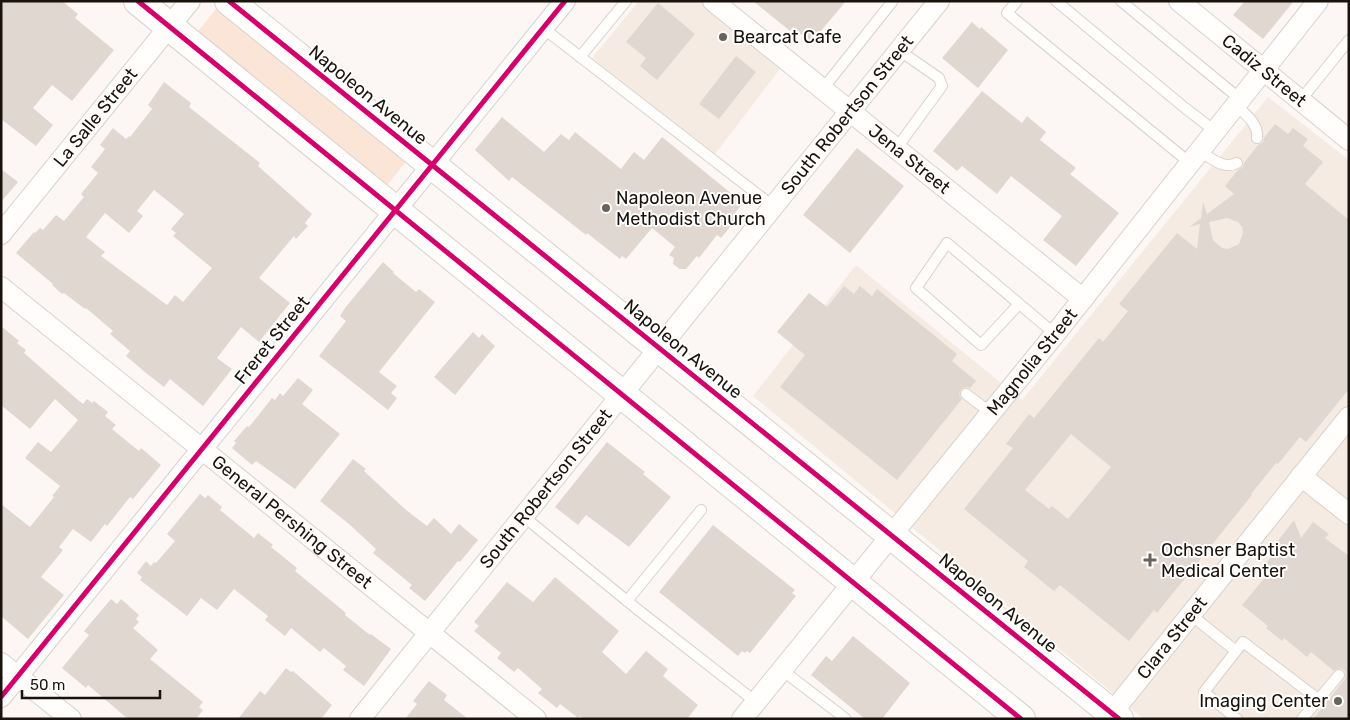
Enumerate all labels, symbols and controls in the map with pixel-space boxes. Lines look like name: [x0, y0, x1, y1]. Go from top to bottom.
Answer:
place label: Bearcat Cafe: [733, 26, 842, 48]
street label: Cadiz Street: [1217, 30, 1311, 112]
marker: Bearcat Cafe: [717, 31, 729, 43]
street label: South Robertson Street: [776, 31, 918, 199]
street label: Napoleon Avenue: [304, 40, 432, 150]
street label: La Salle Street: [49, 64, 142, 171]
street label: Jena Street: [864, 119, 955, 199]
place label: Napoleon Avenue Methodist Church: [616, 187, 766, 230]
marker: Napoleon Avenue Methodist Church: [600, 202, 612, 214]
street label: Freret Street: [230, 291, 314, 389]
street label: Napoleon Avenue: [619, 294, 747, 404]
street label: Magnolia Street: [982, 304, 1082, 420]
street label: South Robertson Street: [475, 404, 617, 573]
street label: General Pershing Street: [207, 451, 377, 593]
place label: Ochsner Baptist Medical Center: [1161, 539, 1295, 582]
street label: Napoleon Avenue: [934, 548, 1062, 658]
marker: Ochsner Baptist Medical Center: [1143, 553, 1157, 567]
street label: Clara Street: [1132, 592, 1212, 684]
scale bar: [22, 668, 160, 700]
text: 50 m: [30, 676, 65, 694]
place label: Imaging Center: [1199, 690, 1328, 712]
marker: Imaging Center: [1332, 695, 1344, 707]

